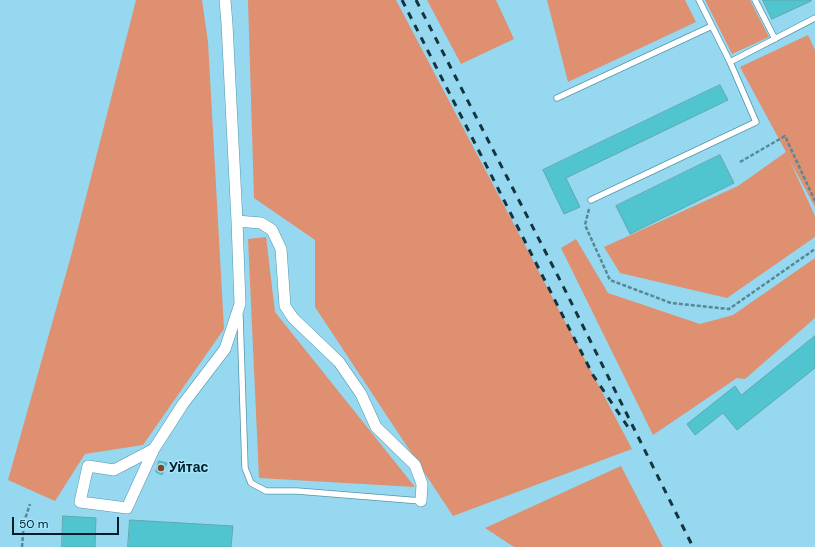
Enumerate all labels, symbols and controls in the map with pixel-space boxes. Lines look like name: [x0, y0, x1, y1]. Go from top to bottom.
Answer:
place label: Уйтас: [169, 460, 208, 476]
marker: Уйтас: [156, 463, 166, 473]
scale bar: [14, 509, 121, 535]
text: 50 m: [19, 516, 48, 532]

